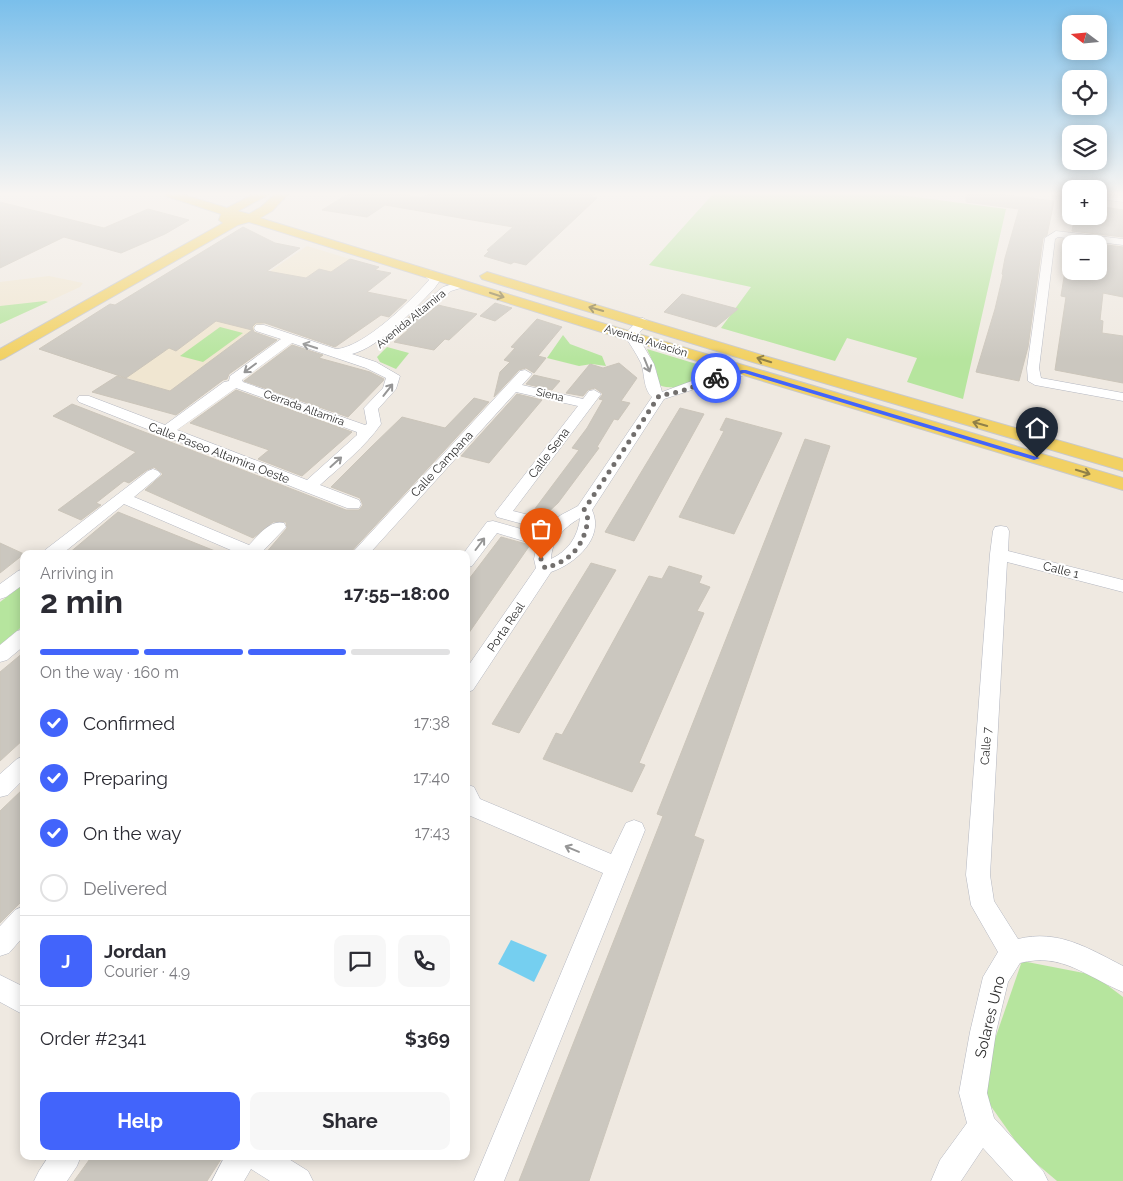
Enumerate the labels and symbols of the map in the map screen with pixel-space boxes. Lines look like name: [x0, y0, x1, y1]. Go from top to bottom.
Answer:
north arrow: [1062, 15, 1108, 60]
street label: Avenida Altamira: [374, 287, 448, 351]
one-way arrow: [489, 290, 505, 300]
one-way arrow: [589, 303, 605, 313]
street label: Avenida Aviación: [603, 322, 689, 360]
one-way arrow: [303, 341, 319, 351]
courier: [691, 353, 741, 403]
one-way arrow: [756, 355, 772, 365]
one-way arrow: [643, 357, 652, 372]
one-way arrow: [243, 363, 257, 373]
one-way arrow: [383, 383, 393, 397]
street label: Siena: [535, 386, 565, 404]
street label: Cerrada Altamira: [262, 387, 346, 429]
pin: [1016, 407, 1058, 458]
one-way arrow: [972, 418, 988, 428]
street label: Calle Paseo Altamira Oeste: [146, 420, 292, 486]
street label: Calle Sena: [526, 425, 572, 481]
street label: Calle Campana: [408, 428, 476, 500]
one-way arrow: [330, 456, 343, 468]
one-way arrow: [1075, 468, 1091, 478]
pin: [520, 508, 562, 559]
one-way arrow: [474, 538, 485, 551]
street label: Calle 1: [1042, 559, 1080, 581]
street label: Porta Real: [484, 599, 528, 654]
street label: Calle 7: [978, 726, 994, 765]
one-way arrow: [565, 843, 580, 853]
street label: Solares Uno: [971, 974, 1009, 1060]

